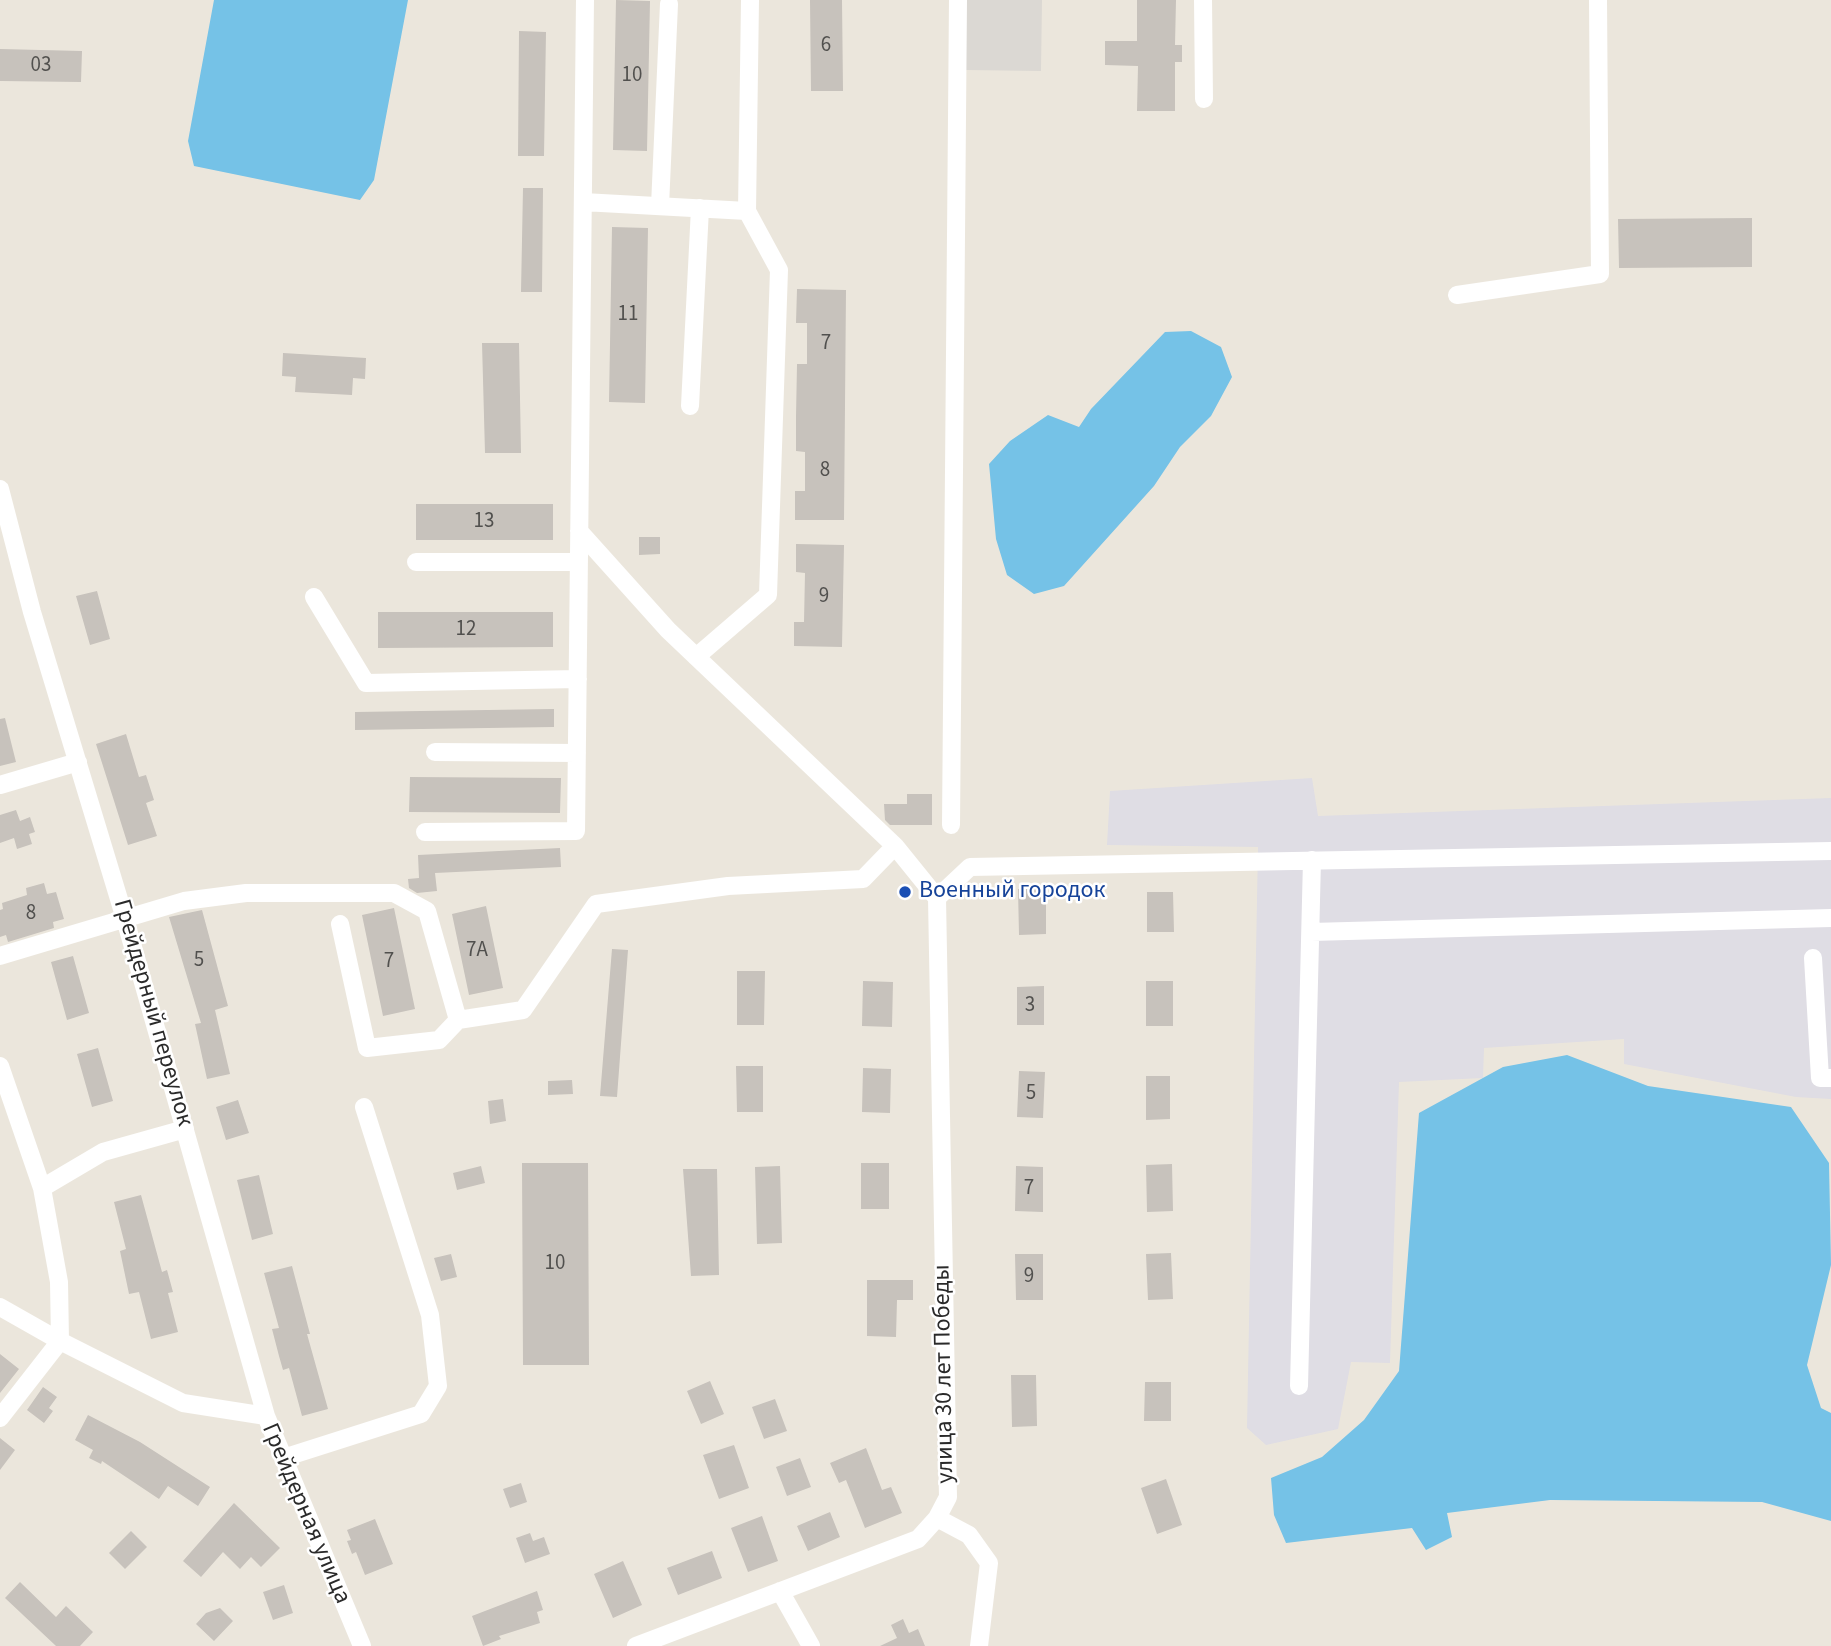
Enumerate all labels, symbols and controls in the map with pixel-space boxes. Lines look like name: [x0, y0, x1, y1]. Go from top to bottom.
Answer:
house number: 6: [821, 33, 831, 59]
house number: 03: [31, 53, 51, 79]
house number: 10: [622, 63, 642, 89]
house number: 11: [618, 302, 638, 328]
house number: 7: [821, 331, 831, 357]
house number: 8: [820, 458, 830, 484]
house number: 13: [474, 509, 494, 535]
house number: 9: [819, 584, 829, 610]
house number: 12: [456, 617, 476, 643]
place label: Военный городок: [919, 878, 1105, 906]
marker: Военный городок: [897, 884, 913, 900]
street label: Грейдерный переулок: [106, 896, 198, 1130]
house number: 8: [26, 901, 36, 927]
house number: 7А: [466, 938, 488, 964]
house number: 5: [194, 948, 204, 974]
house number: 7: [384, 949, 394, 975]
house number: 3: [1025, 993, 1035, 1019]
house number: 5: [1026, 1081, 1036, 1107]
house number: 7: [1024, 1176, 1034, 1202]
house number: 10: [545, 1251, 565, 1277]
street label: улица 30 лет Победы: [929, 1264, 961, 1484]
house number: 9: [1024, 1264, 1034, 1290]
street label: Грейдерная улица: [254, 1420, 356, 1608]

